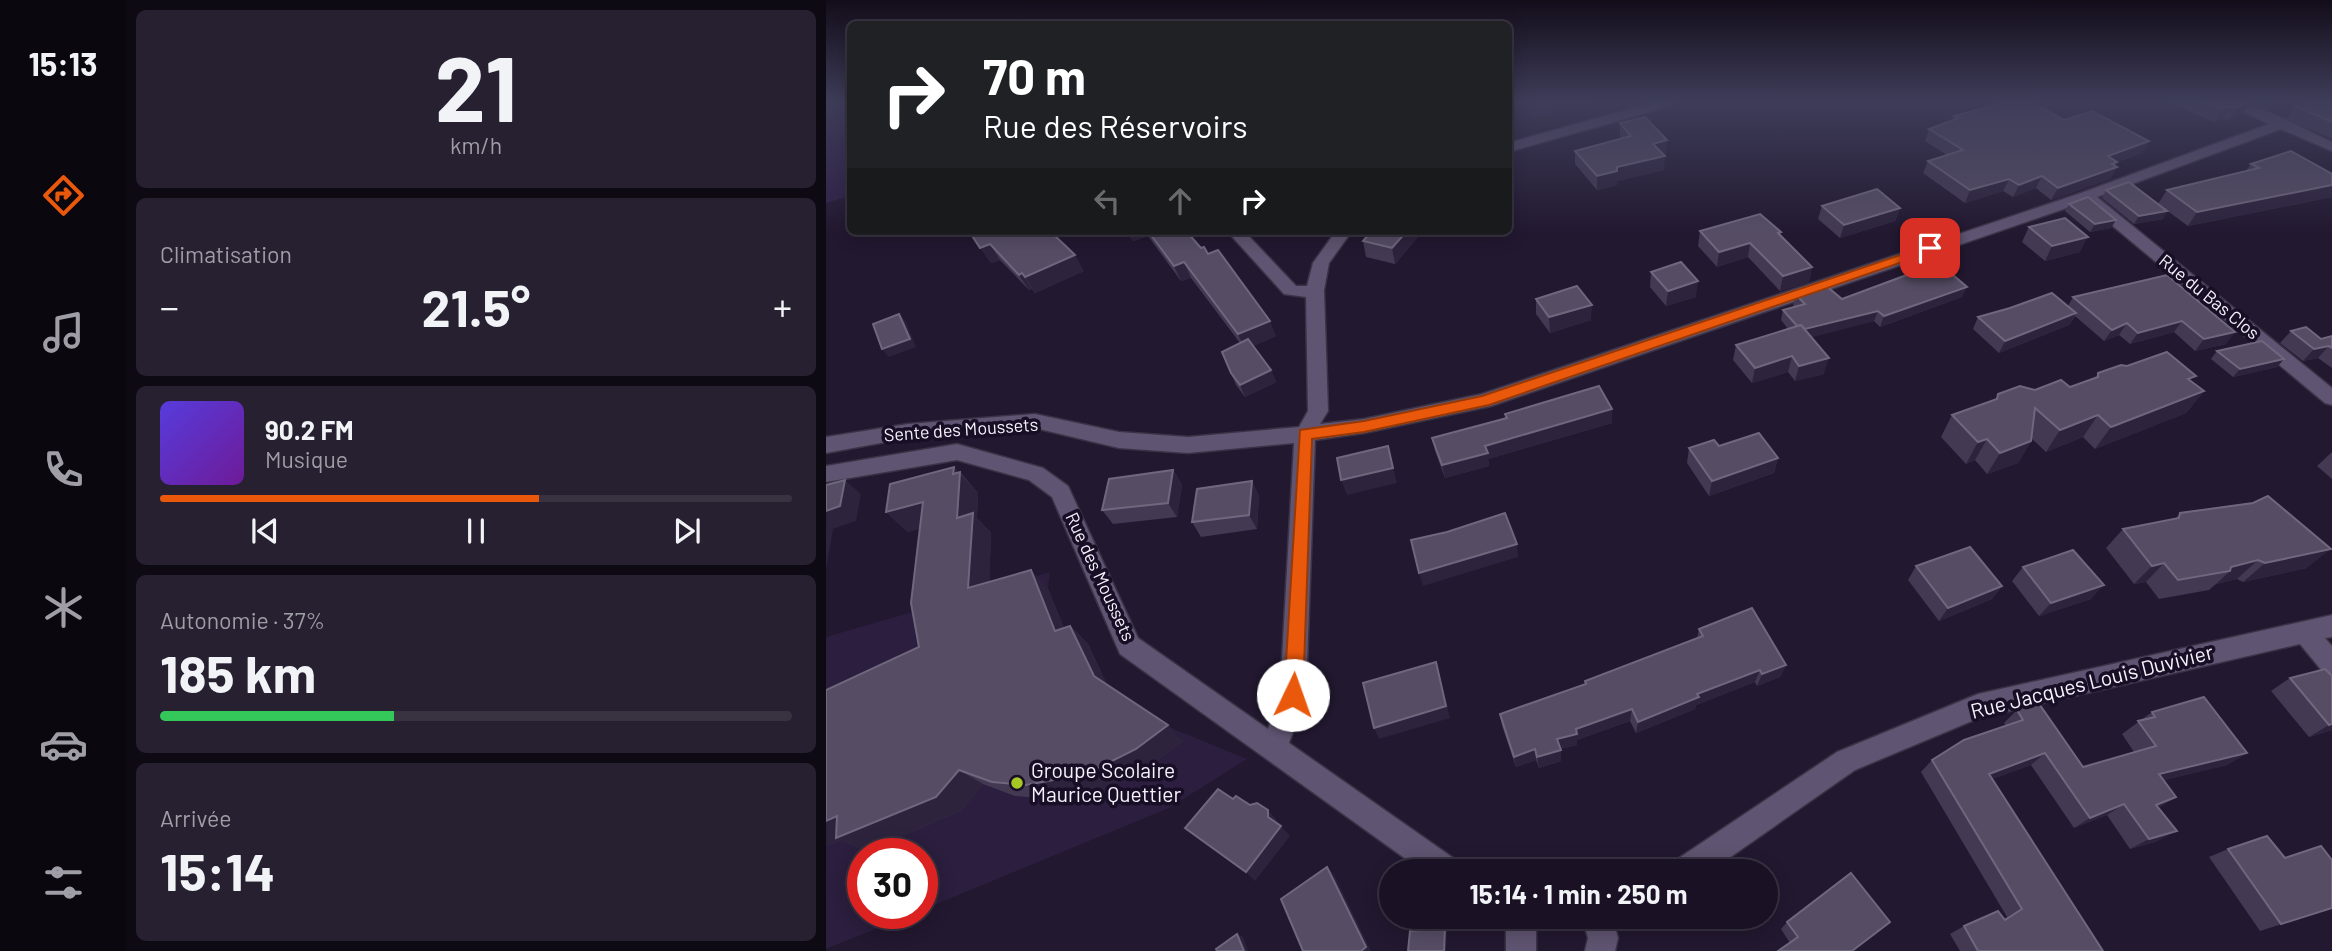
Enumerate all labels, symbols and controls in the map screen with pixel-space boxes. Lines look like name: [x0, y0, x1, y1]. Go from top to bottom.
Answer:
text: 21: [435, 31, 517, 140]
text: 15:13: [29, 44, 97, 82]
text: 70 m: [983, 46, 1086, 105]
icon: right: [868, 49, 959, 140]
text: Rue des Réservoirs: [983, 106, 1248, 144]
text: km/h: [450, 131, 502, 159]
icon: directions: [39, 171, 88, 220]
icon: left: [1088, 182, 1126, 220]
icon: ahead: [1161, 182, 1199, 220]
icon: right: [1234, 182, 1272, 220]
pin: [1900, 218, 1960, 278]
icon: arrive: [1911, 229, 1949, 267]
text: Climatisation: [160, 240, 292, 268]
street label: Rue du Bas Clos: [2155, 249, 2264, 344]
text: 21.5°: [422, 275, 530, 337]
text: −: [160, 283, 179, 329]
text: +: [773, 283, 792, 329]
icon: music: [39, 308, 88, 357]
street label: Sente des Moussets: [883, 413, 1039, 445]
text: 90.2 FM: [265, 414, 354, 445]
icon: phone: [39, 445, 88, 494]
text: Musique: [265, 445, 348, 473]
street label: Rue des Moussets: [1061, 509, 1140, 644]
icon: previous: [246, 512, 284, 550]
icon: pause: [457, 512, 495, 550]
icon: next: [668, 512, 706, 550]
icon: climate: [39, 583, 88, 632]
text: Autonomie · 37%: [160, 606, 325, 634]
street label: Rue Jacques Louis Duvivier: [1968, 638, 2216, 723]
text: 185 km: [160, 641, 316, 703]
position arrow: [1256, 658, 1330, 732]
icon: car: [39, 720, 88, 769]
place label: Groupe Scolaire Maurice Quettier: [1031, 757, 1181, 806]
marker: Groupe Scolaire Maurice Quettier: [1009, 775, 1025, 791]
text: Arrivée: [160, 804, 232, 832]
speed limit sign: 30: [847, 838, 938, 929]
text: 15:14: [160, 839, 275, 901]
icon: filters: [39, 858, 88, 907]
text: 15:14 · 1 min · 250 m: [1470, 878, 1687, 909]

